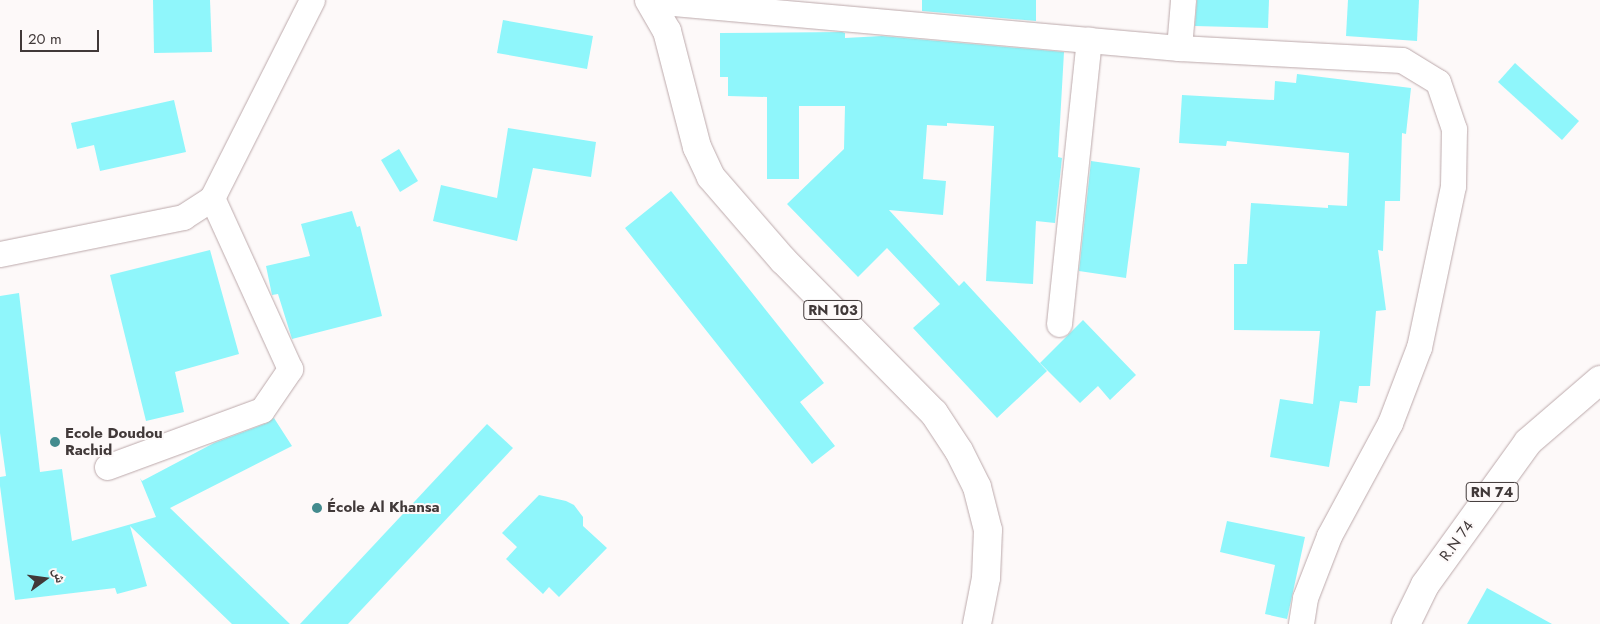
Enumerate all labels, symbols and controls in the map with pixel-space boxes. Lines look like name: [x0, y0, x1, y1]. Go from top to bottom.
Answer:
scale bar: [22, 20, 101, 52]
text: 20 m: [28, 28, 62, 50]
road number: RN 103: [803, 298, 863, 322]
place label: Ecole Doudou Rachid: [65, 424, 163, 459]
marker: Ecole Doudou Rachid: [49, 436, 61, 448]
road number: RN 74: [1464, 481, 1520, 504]
place label: École Al Khansa: [327, 499, 440, 517]
marker: École Al Khansa: [311, 502, 323, 514]
street label: R.N 74: [1436, 517, 1478, 565]
north arrow: [20, 554, 70, 604]
text: ش: [48, 566, 71, 585]

